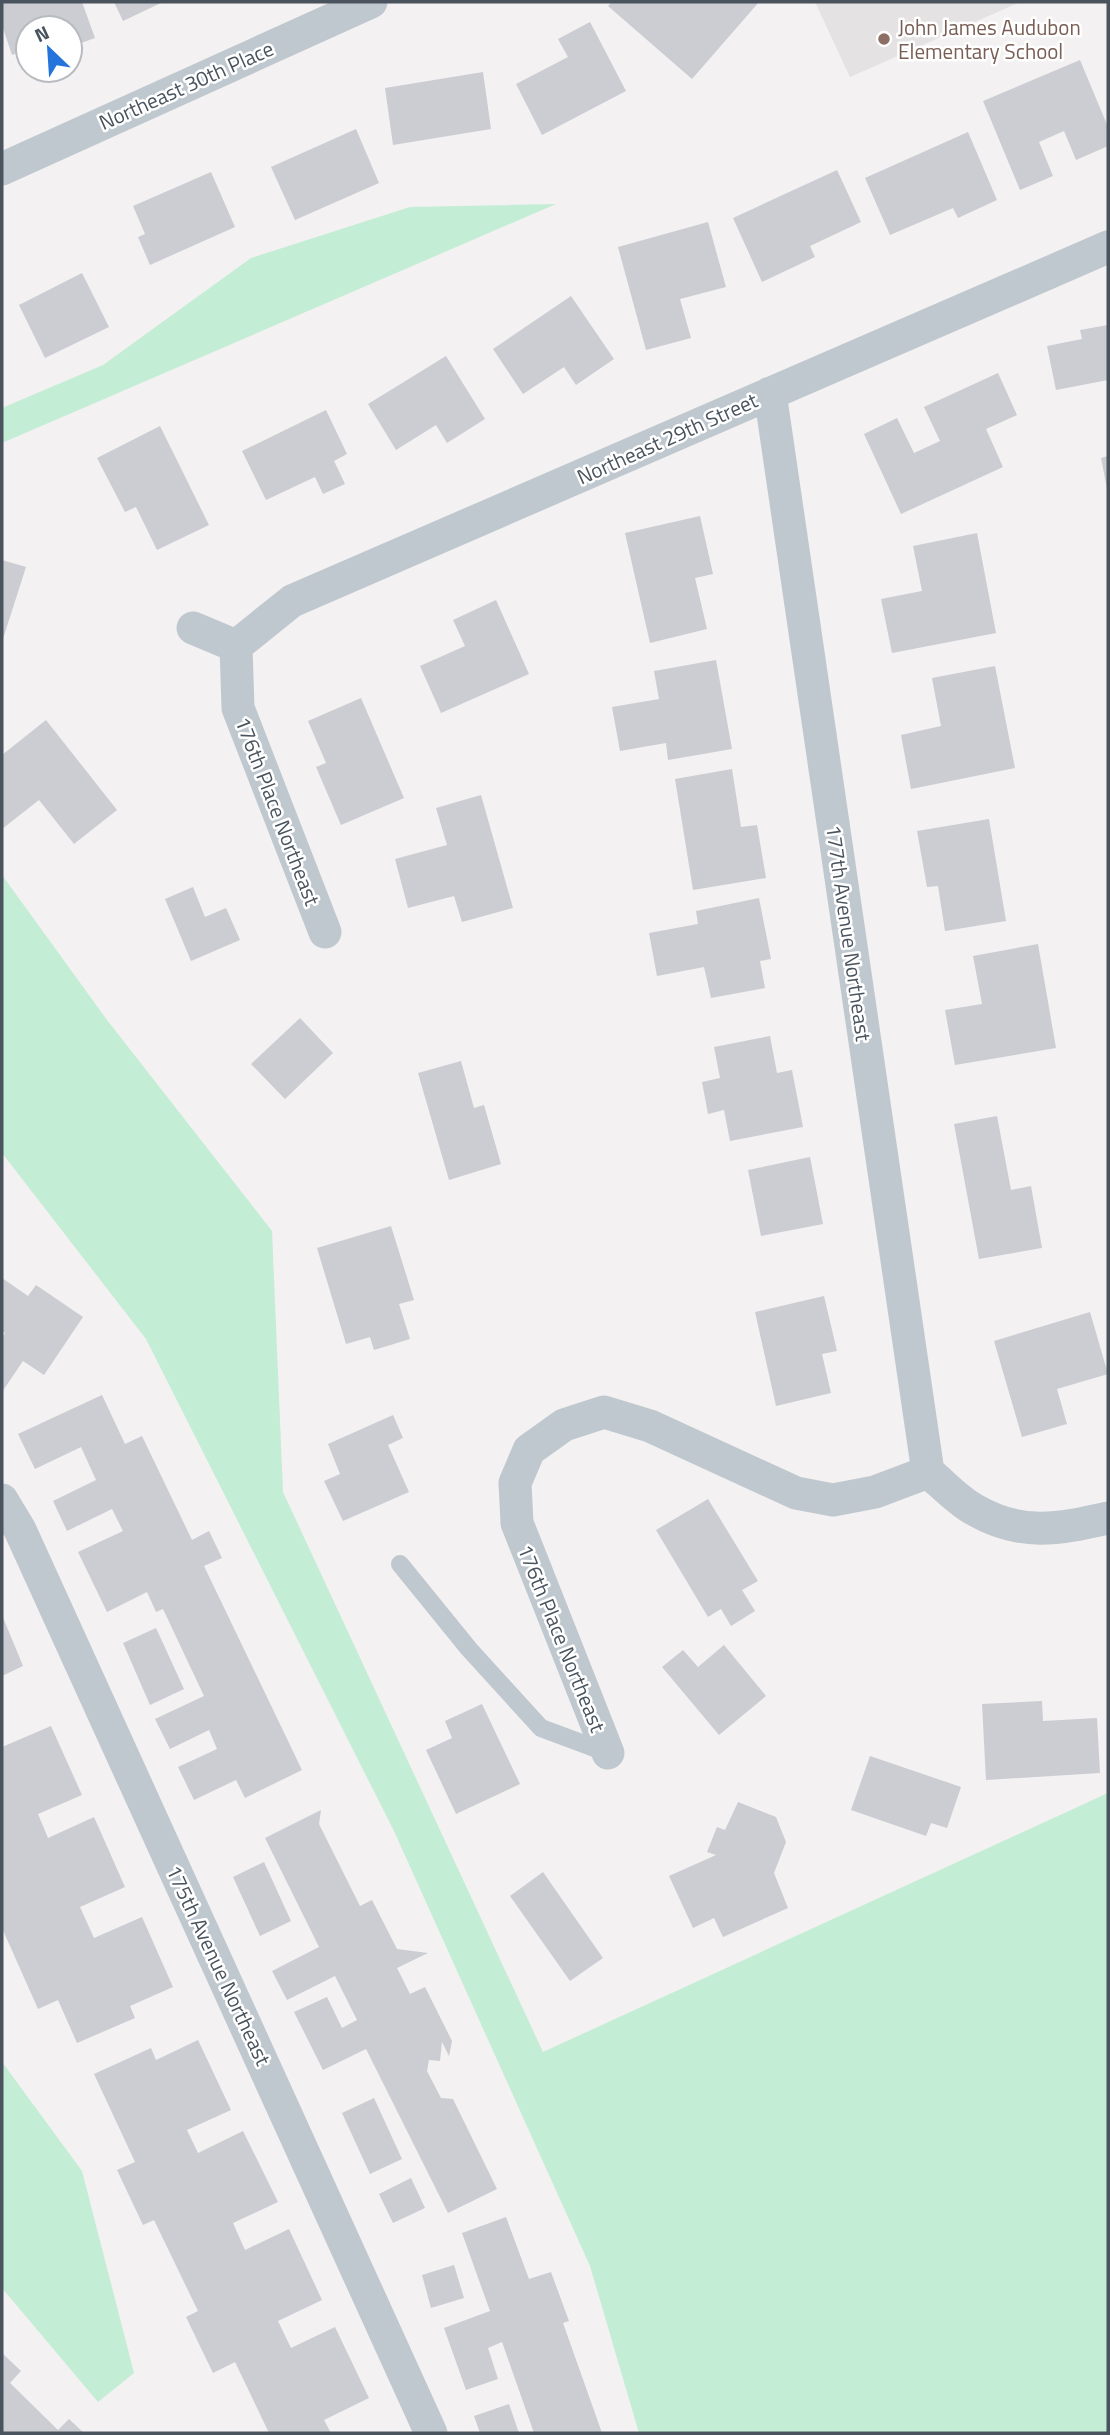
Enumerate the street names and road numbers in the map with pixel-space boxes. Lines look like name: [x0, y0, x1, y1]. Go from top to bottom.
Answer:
street label: Northeast 30th Place: [94, 32, 278, 138]
street label: Northeast 29th Street: [571, 383, 763, 492]
street label: 176th Place Northeast: [227, 712, 329, 911]
street label: 177th Avenue Northeast: [818, 823, 880, 1044]
street label: 176th Place Northeast: [510, 1539, 615, 1737]
street label: 175th Avenue Northeast: [158, 1859, 280, 2071]

